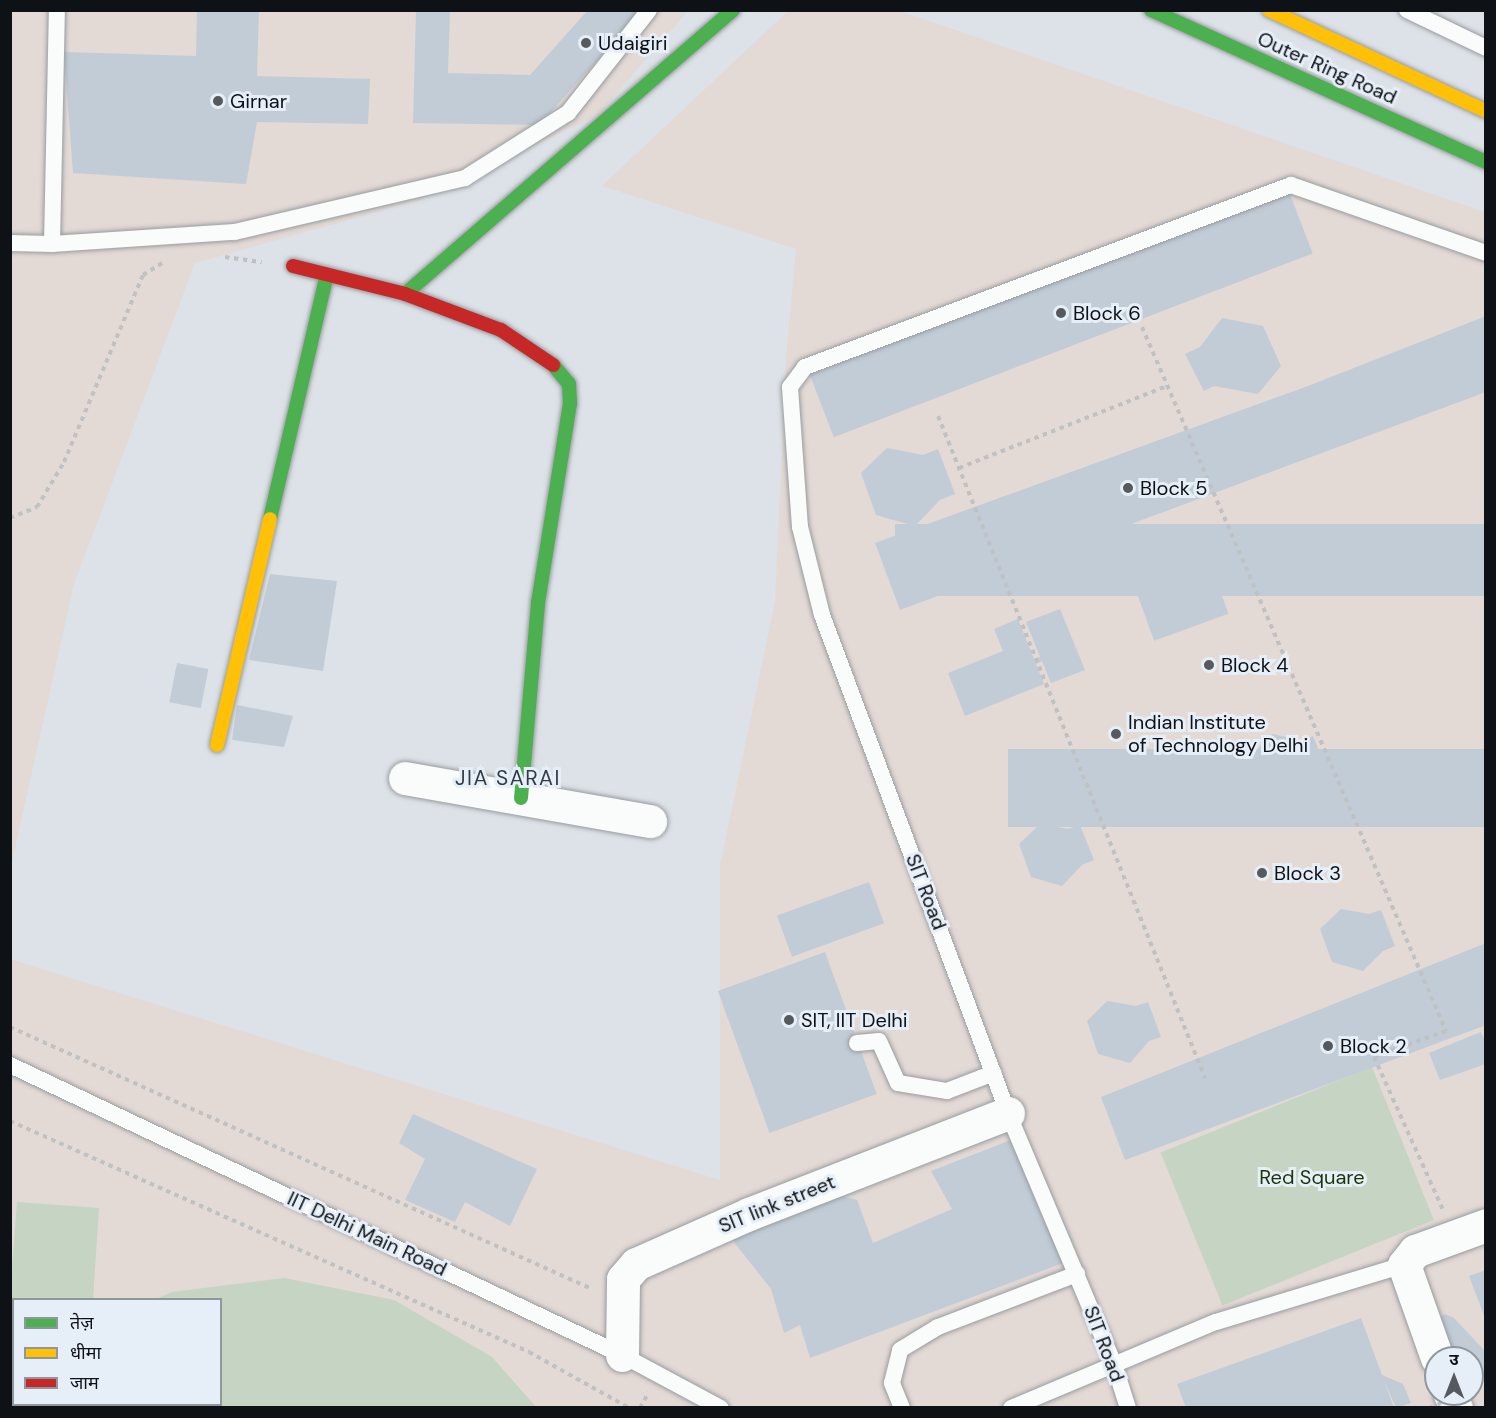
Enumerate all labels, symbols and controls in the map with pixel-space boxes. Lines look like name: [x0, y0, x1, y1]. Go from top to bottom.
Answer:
street label: Outer Ring Road: [1254, 27, 1400, 109]
place label: Udaigiri: [598, 31, 667, 55]
marker: Udaigiri: [579, 36, 593, 50]
place label: Girnar: [230, 89, 287, 113]
marker: Girnar: [211, 94, 225, 108]
place label: Block 6: [1073, 301, 1141, 325]
marker: Block 6: [1054, 306, 1068, 320]
place label: Block 5: [1140, 476, 1207, 500]
marker: Block 5: [1121, 481, 1135, 495]
place label: Block 4: [1221, 653, 1288, 677]
marker: Block 4: [1202, 658, 1216, 672]
place label: Indian Institute of Technology Delhi: [1128, 710, 1308, 757]
marker: Indian Institute of Technology Delhi: [1109, 727, 1123, 741]
district label: JIA SARAI: [455, 765, 561, 791]
street label: SIT Road: [901, 851, 951, 933]
place label: Block 3: [1274, 861, 1341, 885]
marker: Block 3: [1255, 866, 1269, 880]
place label: SIT, IIT Delhi: [801, 1008, 908, 1032]
marker: SIT, IIT Delhi: [782, 1013, 796, 1027]
place label: Block 2: [1340, 1034, 1407, 1058]
marker: Block 2: [1321, 1039, 1335, 1053]
park label: Red Square: [1259, 1165, 1365, 1189]
street label: SIT link street: [715, 1170, 839, 1238]
street label: IIT Delhi Main Road: [284, 1187, 450, 1281]
legend: [12, 1298, 222, 1406]
street label: SIT Road: [1079, 1303, 1129, 1385]
text: तेज़: [70, 1311, 94, 1335]
text: धीमा: [70, 1341, 101, 1365]
north arrow: [1424, 1346, 1484, 1406]
text: उ: [1449, 1349, 1459, 1370]
text: जाम: [70, 1371, 99, 1395]

